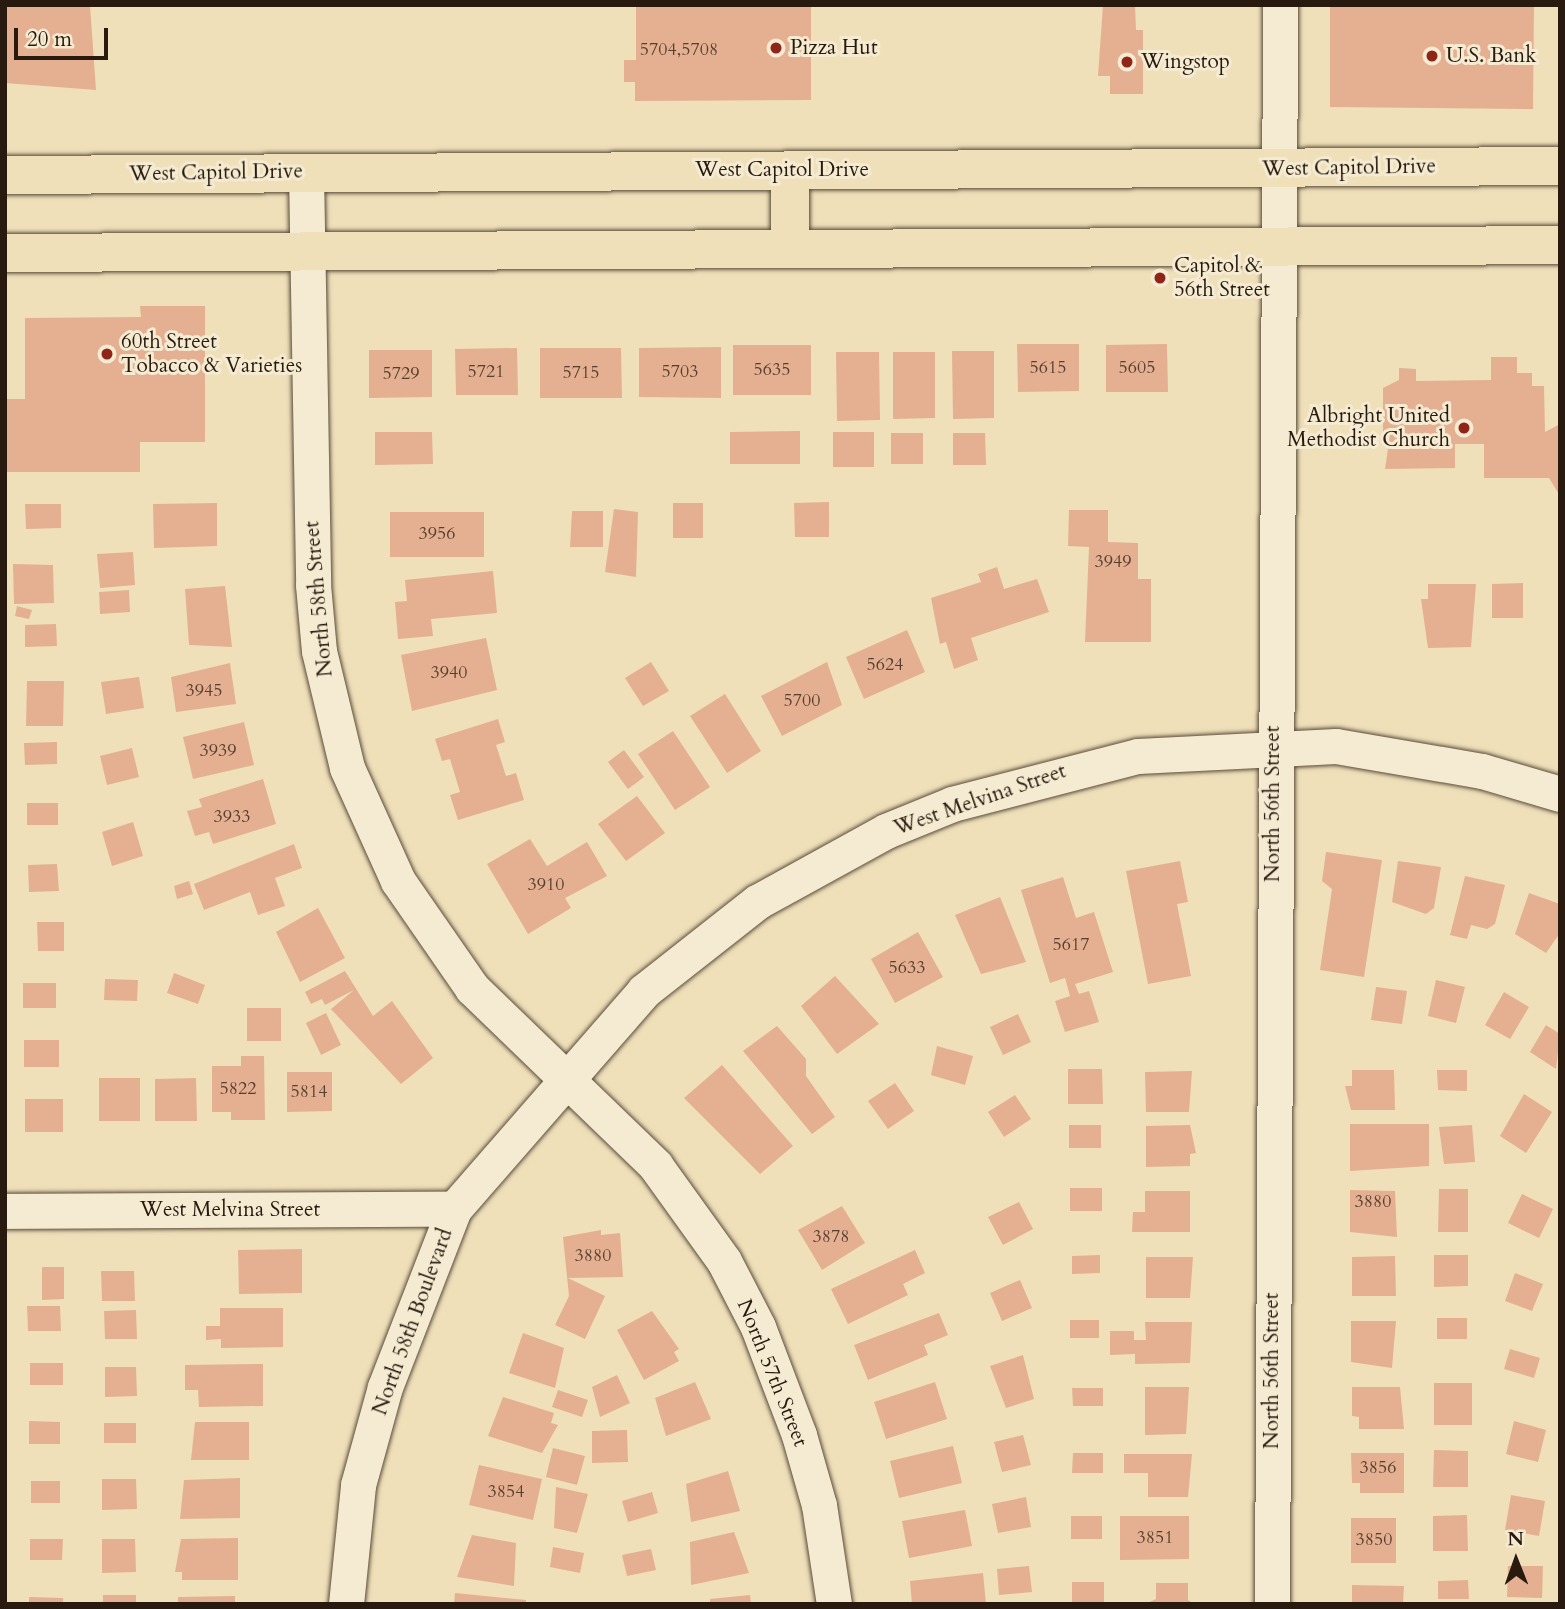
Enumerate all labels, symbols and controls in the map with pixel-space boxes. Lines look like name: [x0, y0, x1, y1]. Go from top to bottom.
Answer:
scale bar: [18, 14, 112, 58]
text: 20 m: [27, 25, 72, 54]
place label: Pizza Hut: [790, 35, 878, 61]
house number: 5704,5708: [640, 39, 718, 61]
marker: Pizza Hut: [768, 40, 784, 56]
place label: U.S. Bank: [1446, 43, 1536, 69]
marker: U.S. Bank: [1424, 48, 1440, 64]
place label: Wingstop: [1141, 49, 1230, 75]
marker: Wingstop: [1119, 54, 1135, 70]
street label: West Capitol Drive: [1262, 154, 1436, 182]
street label: West Capitol Drive: [695, 157, 869, 183]
street label: West Capitol Drive: [129, 159, 303, 187]
place label: Capitol & 56th Street: [1174, 253, 1270, 303]
marker: Capitol & 56th Street: [1152, 270, 1168, 286]
place label: 60th Street Tobacco & Varieties: [121, 329, 302, 379]
marker: 60th Street Tobacco & Varieties: [99, 346, 115, 362]
house number: 5615: [1030, 357, 1066, 379]
house number: 5605: [1119, 357, 1155, 379]
house number: 5635: [754, 359, 790, 381]
house number: 5721: [468, 361, 504, 383]
house number: 5703: [662, 361, 698, 383]
house number: 5715: [563, 362, 599, 384]
house number: 5729: [383, 363, 419, 385]
place label: Albright United Methodist Church: [1287, 403, 1450, 453]
marker: Albright United Methodist Church: [1456, 420, 1472, 436]
street label: North 58th Street: [300, 520, 338, 678]
house number: 3956: [419, 523, 455, 545]
house number: 3949: [1095, 551, 1131, 573]
house number: 5624: [867, 654, 903, 676]
house number: 3940: [431, 662, 467, 684]
house number: 3945: [186, 680, 222, 702]
house number: 5700: [784, 690, 820, 712]
street label: North 56th Street: [1260, 726, 1286, 882]
house number: 3939: [200, 740, 236, 762]
street label: West Melvina Street: [891, 759, 1069, 841]
house number: 3933: [214, 806, 250, 828]
house number: 3910: [528, 874, 564, 896]
house number: 5617: [1053, 934, 1089, 956]
house number: 5633: [889, 957, 925, 979]
house number: 5822: [220, 1078, 256, 1100]
house number: 5814: [291, 1081, 327, 1103]
house number: 3880: [1355, 1191, 1391, 1213]
street label: West Melvina Street: [140, 1197, 320, 1223]
street label: North 58th Boulevard: [368, 1225, 458, 1419]
house number: 3878: [813, 1226, 849, 1248]
house number: 3880: [575, 1245, 611, 1267]
street label: North 56th Street: [1259, 1293, 1285, 1449]
street label: North 57th Street: [731, 1296, 813, 1450]
house number: 3856: [1360, 1457, 1396, 1479]
house number: 3854: [488, 1481, 524, 1503]
north arrow: [1481, 1525, 1551, 1595]
text: N: [1507, 1526, 1524, 1552]
house number: 3851: [1137, 1527, 1173, 1549]
house number: 3850: [1356, 1529, 1392, 1551]

